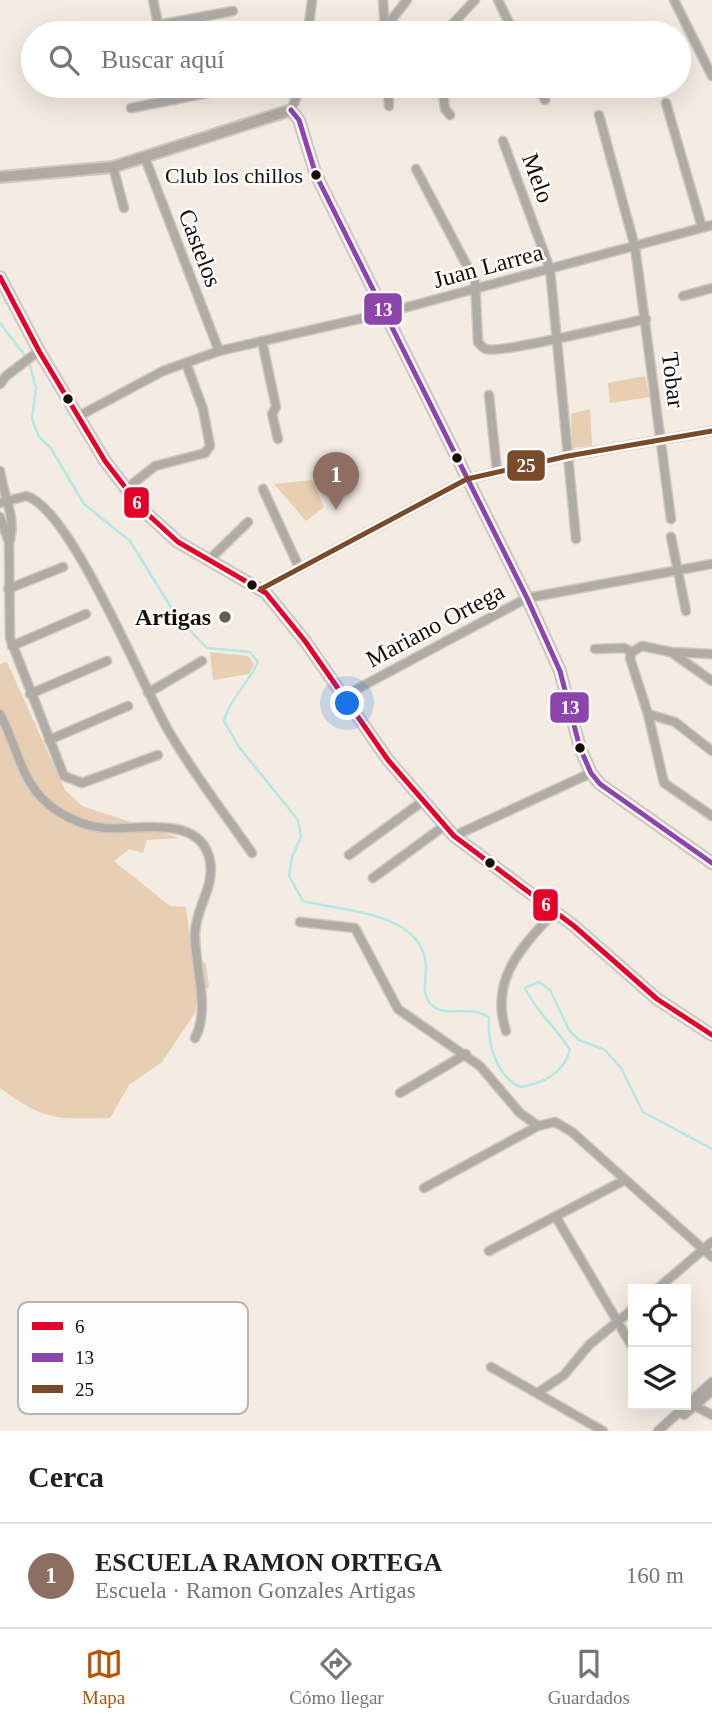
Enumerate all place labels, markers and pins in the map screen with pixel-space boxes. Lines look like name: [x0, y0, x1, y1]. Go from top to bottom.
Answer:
place label: Club los chillos: [165, 163, 303, 188]
marker: Club los chillos: [309, 168, 323, 182]
unlabelled marker: [61, 392, 75, 406]
unlabelled marker: [450, 451, 464, 465]
pin: 1: [313, 452, 359, 510]
unlabelled marker: [245, 578, 259, 592]
place label: Artigas: [135, 604, 211, 630]
marker: Artigas: [217, 609, 233, 625]
unlabelled marker: [573, 741, 587, 755]
unlabelled marker: [483, 856, 497, 870]

